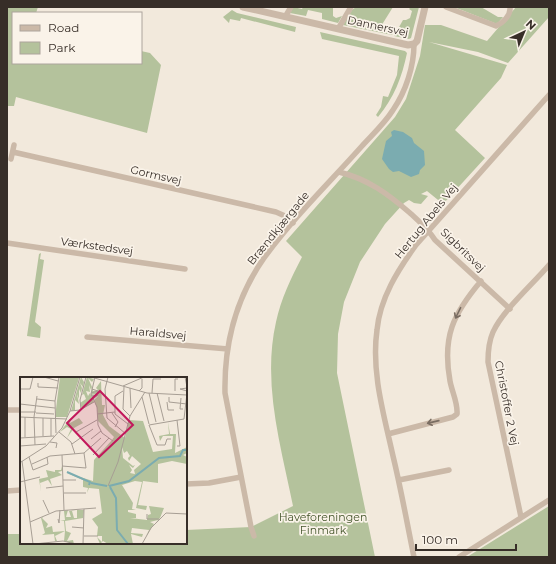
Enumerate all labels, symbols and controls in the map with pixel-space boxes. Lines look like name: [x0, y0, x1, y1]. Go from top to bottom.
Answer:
legend: [12, 12, 142, 64]
north arrow: [504, 12, 544, 52]
street label: Dannersvej: [346, 13, 410, 39]
text: N: [523, 17, 539, 33]
text: Road: [48, 20, 79, 35]
text: Park: [48, 40, 76, 55]
street label: Gormsvej: [129, 162, 183, 188]
street label: Hertug Abels Vej: [392, 181, 460, 261]
street label: Brændkjærgade: [244, 188, 312, 268]
street label: Sigbritsvej: [438, 225, 488, 275]
street label: Værkstedsvej: [60, 234, 134, 258]
one-way arrow: [454, 306, 461, 318]
street label: Haraldsvej: [129, 324, 187, 342]
street label: Christoffer 2 Vej: [492, 359, 522, 447]
inset map: [20, 377, 187, 544]
one-way arrow: [427, 419, 440, 427]
park label: Haveforeningen Finmark: [279, 510, 367, 537]
scale bar: [416, 526, 516, 552]
text: 100 m: [422, 532, 458, 547]

